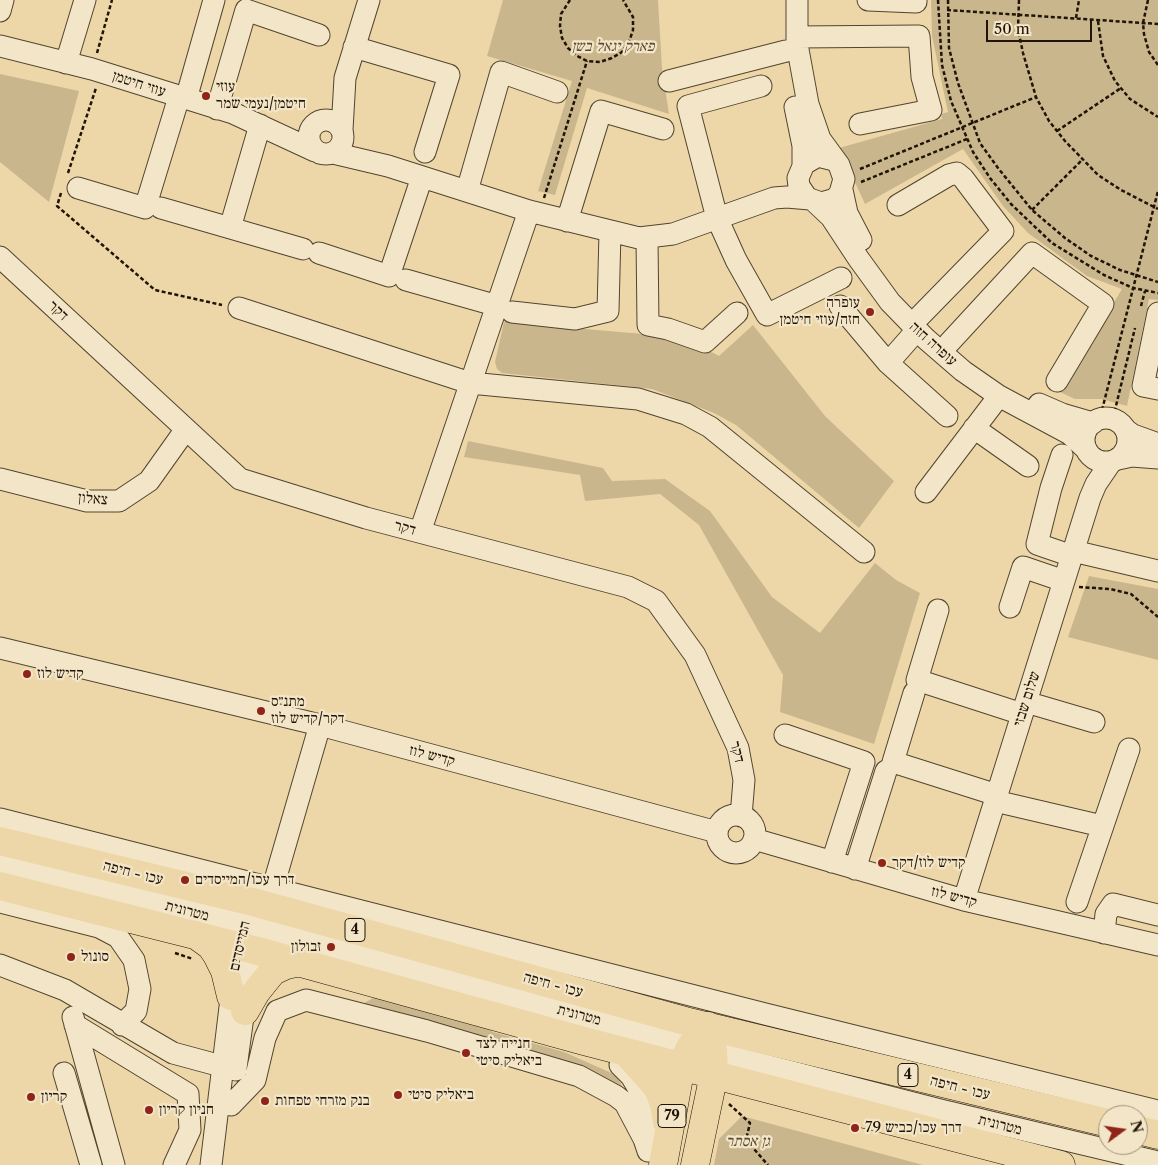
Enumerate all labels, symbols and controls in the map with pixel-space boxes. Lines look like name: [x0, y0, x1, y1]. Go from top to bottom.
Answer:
scale bar: [988, 10, 1094, 42]
text: 50 m: [994, 19, 1030, 38]
park label: פארק יגאל בשן: [572, 38, 654, 56]
street label: עוזי חיטמן: [110, 67, 168, 101]
place label: עוזי חיטמן/נעמי שמר: [216, 78, 306, 113]
marker: עוזי חיטמן/נעמי שמר: [200, 90, 212, 102]
place label: עופרה חזה/עוזי חיטמן: [780, 294, 860, 329]
street label: דקר: [44, 297, 72, 325]
marker: עופרה חזה/עוזי חיטמן: [864, 306, 876, 318]
street label: עופרה חזה: [905, 318, 961, 370]
street label: צאלון: [77, 489, 109, 509]
street label: דקר: [392, 517, 418, 539]
place label: קדיש לוז: [37, 665, 84, 683]
marker: קדיש לוז: [21, 668, 33, 680]
street label: שלום שבזי: [1010, 669, 1044, 729]
place label: מתנ״ס דקר/קדיש לוז: [271, 693, 344, 728]
marker: מתנ״ס דקר/קדיש לוז: [255, 705, 267, 717]
street label: דקר: [726, 739, 748, 765]
street label: קדיש לוז: [407, 741, 457, 771]
place label: קדיש לוז/דקר: [892, 854, 965, 872]
street label: עכו - חיפה: [101, 857, 165, 889]
marker: קדיש לוז/דקר: [876, 857, 888, 869]
place label: דרך עכו/המייסדים: [195, 871, 295, 889]
marker: דרך עכו/המייסדים: [179, 874, 191, 886]
street label: קדיש לוז: [929, 882, 979, 912]
street label: מטרונית: [163, 897, 211, 925]
road number: 4: [345, 918, 365, 942]
street label: המייסדים: [226, 919, 254, 973]
place label: זבולון: [291, 938, 321, 956]
marker: זבולון: [325, 941, 337, 953]
place label: סונול: [81, 948, 109, 966]
marker: סונול: [65, 951, 77, 963]
street label: עכו - חיפה: [521, 968, 585, 1002]
street label: מטרונית: [555, 1001, 603, 1029]
place label: חנייה לצד ביאליק סיטי: [476, 1035, 542, 1070]
marker: חנייה לצד ביאליק סיטי: [460, 1047, 472, 1059]
road number: 4: [898, 1064, 918, 1086]
street label: עכו - חיפה: [928, 1072, 992, 1104]
place label: ביאליק סיטי: [408, 1086, 474, 1104]
place label: קריון: [41, 1088, 67, 1106]
marker: ביאליק סיטי: [392, 1089, 404, 1101]
marker: קריון: [25, 1091, 37, 1103]
place label: בנק מזרחי טפחות: [275, 1092, 370, 1110]
marker: בנק מזרחי טפחות: [259, 1095, 271, 1107]
place label: חניון קריון: [159, 1101, 214, 1119]
marker: חניון קריון: [143, 1104, 155, 1116]
road number: 79: [658, 1104, 686, 1128]
north arrow: [1098, 1105, 1148, 1155]
street label: מטרונית: [976, 1111, 1024, 1139]
place label: דרך עכו/כביש 79: [865, 1119, 962, 1137]
text: N: [1126, 1119, 1147, 1135]
marker: דרך עכו/כביש 79: [849, 1122, 861, 1134]
park label: גן אסתר: [726, 1133, 770, 1151]

